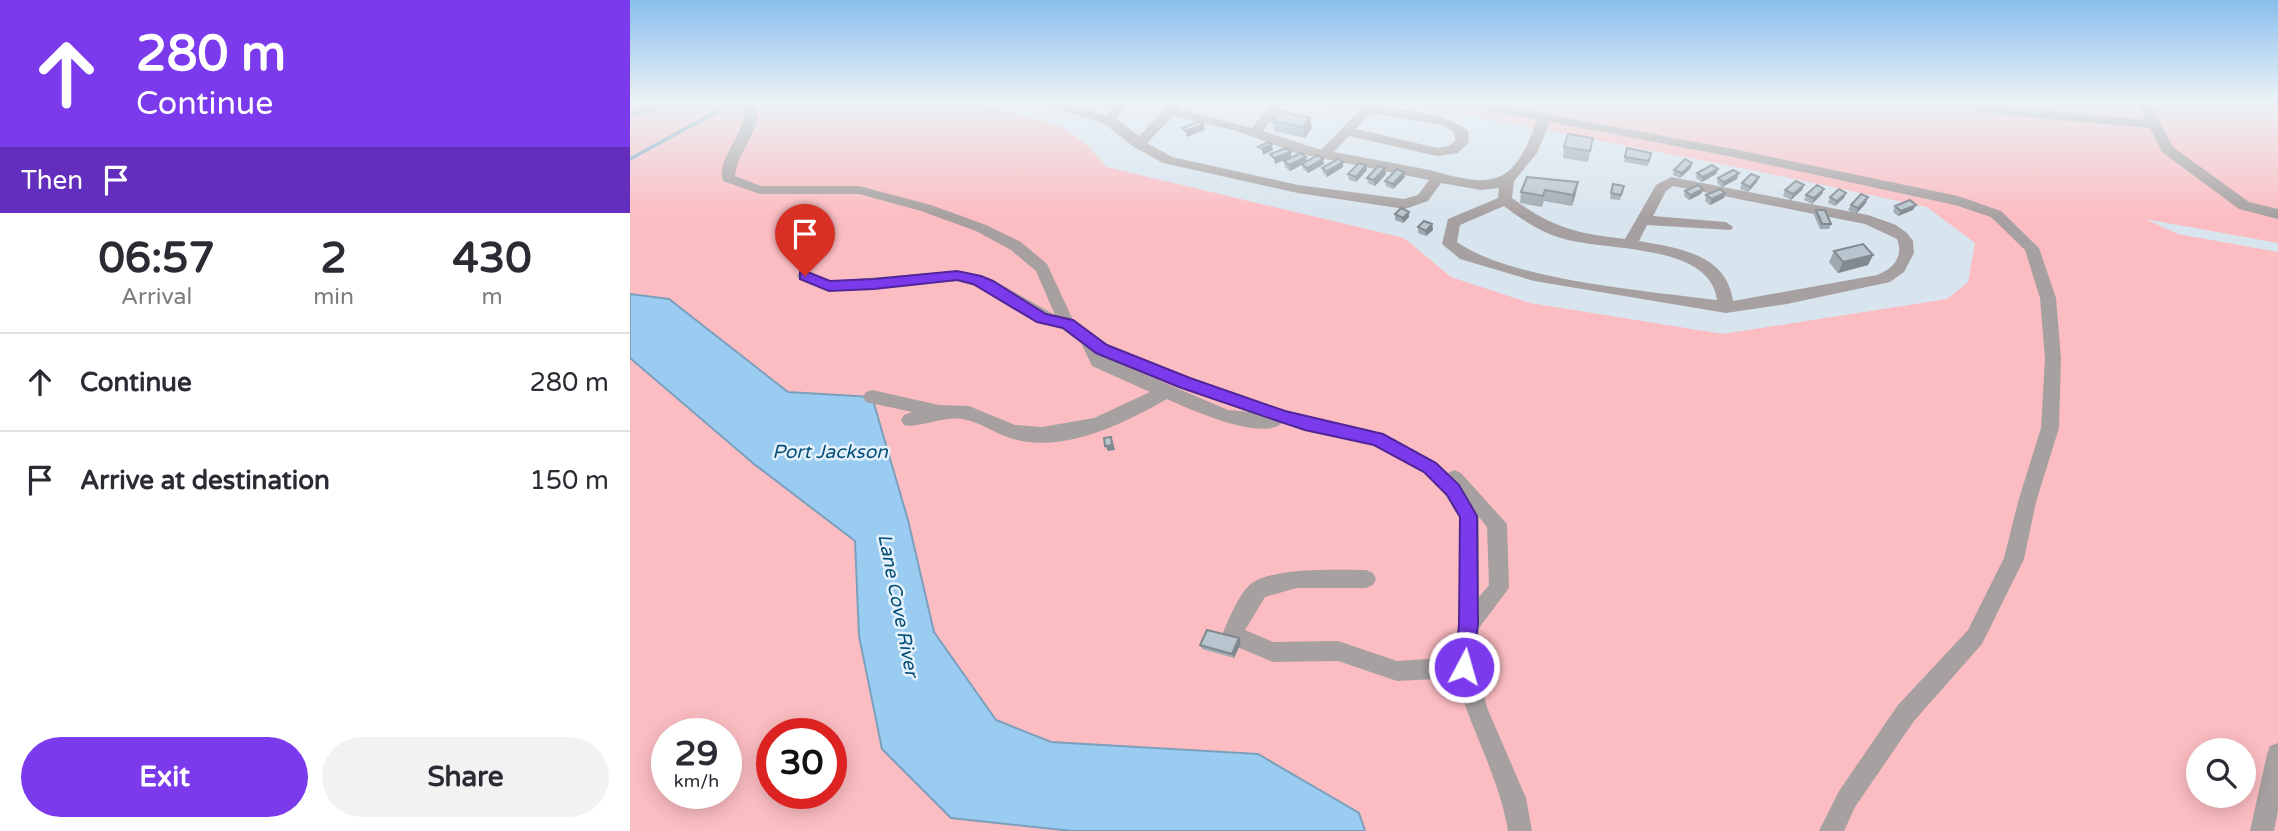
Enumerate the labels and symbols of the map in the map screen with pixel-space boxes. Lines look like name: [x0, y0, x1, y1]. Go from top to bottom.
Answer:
pin: [775, 204, 835, 276]
water label: Port Jackson: [772, 441, 888, 463]
water label: Lane Cove River: [873, 532, 923, 681]
position arrow: [1427, 630, 1501, 704]
speed limit sign: 30: [756, 718, 847, 809]

